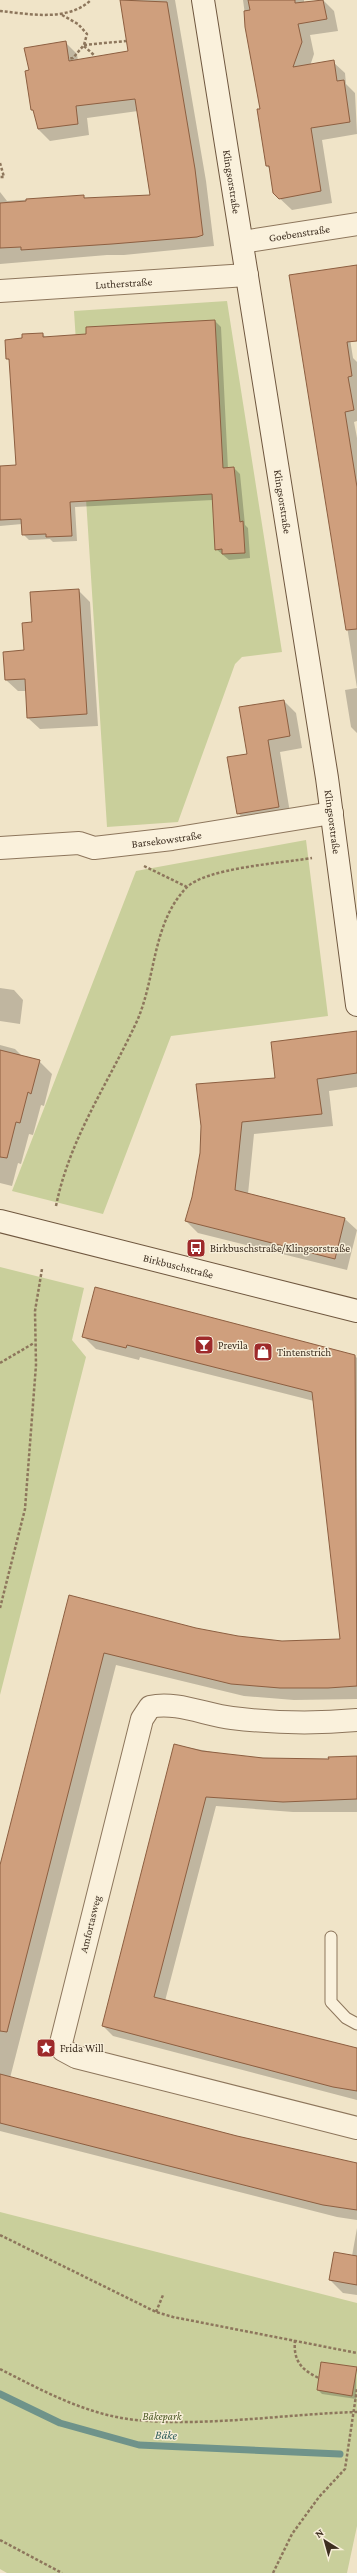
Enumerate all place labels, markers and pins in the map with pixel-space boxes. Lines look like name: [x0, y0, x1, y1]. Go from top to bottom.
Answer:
bus stop icon: Birkbuschstraße/Klingsorstraße: [185, 1237, 207, 1259]
place label: Birkbuschstraße/Klingsorstraße: [210, 1242, 350, 1255]
bar icon: Previla: [193, 1334, 215, 1356]
place label: Previla: [218, 1339, 248, 1351]
shop icon: Tintenstrich: [252, 1341, 274, 1363]
place label: Tintenstrich: [277, 1346, 331, 1358]
place icon: Frida Will: [35, 2037, 57, 2059]
place label: Frida Will: [60, 2042, 104, 2054]

